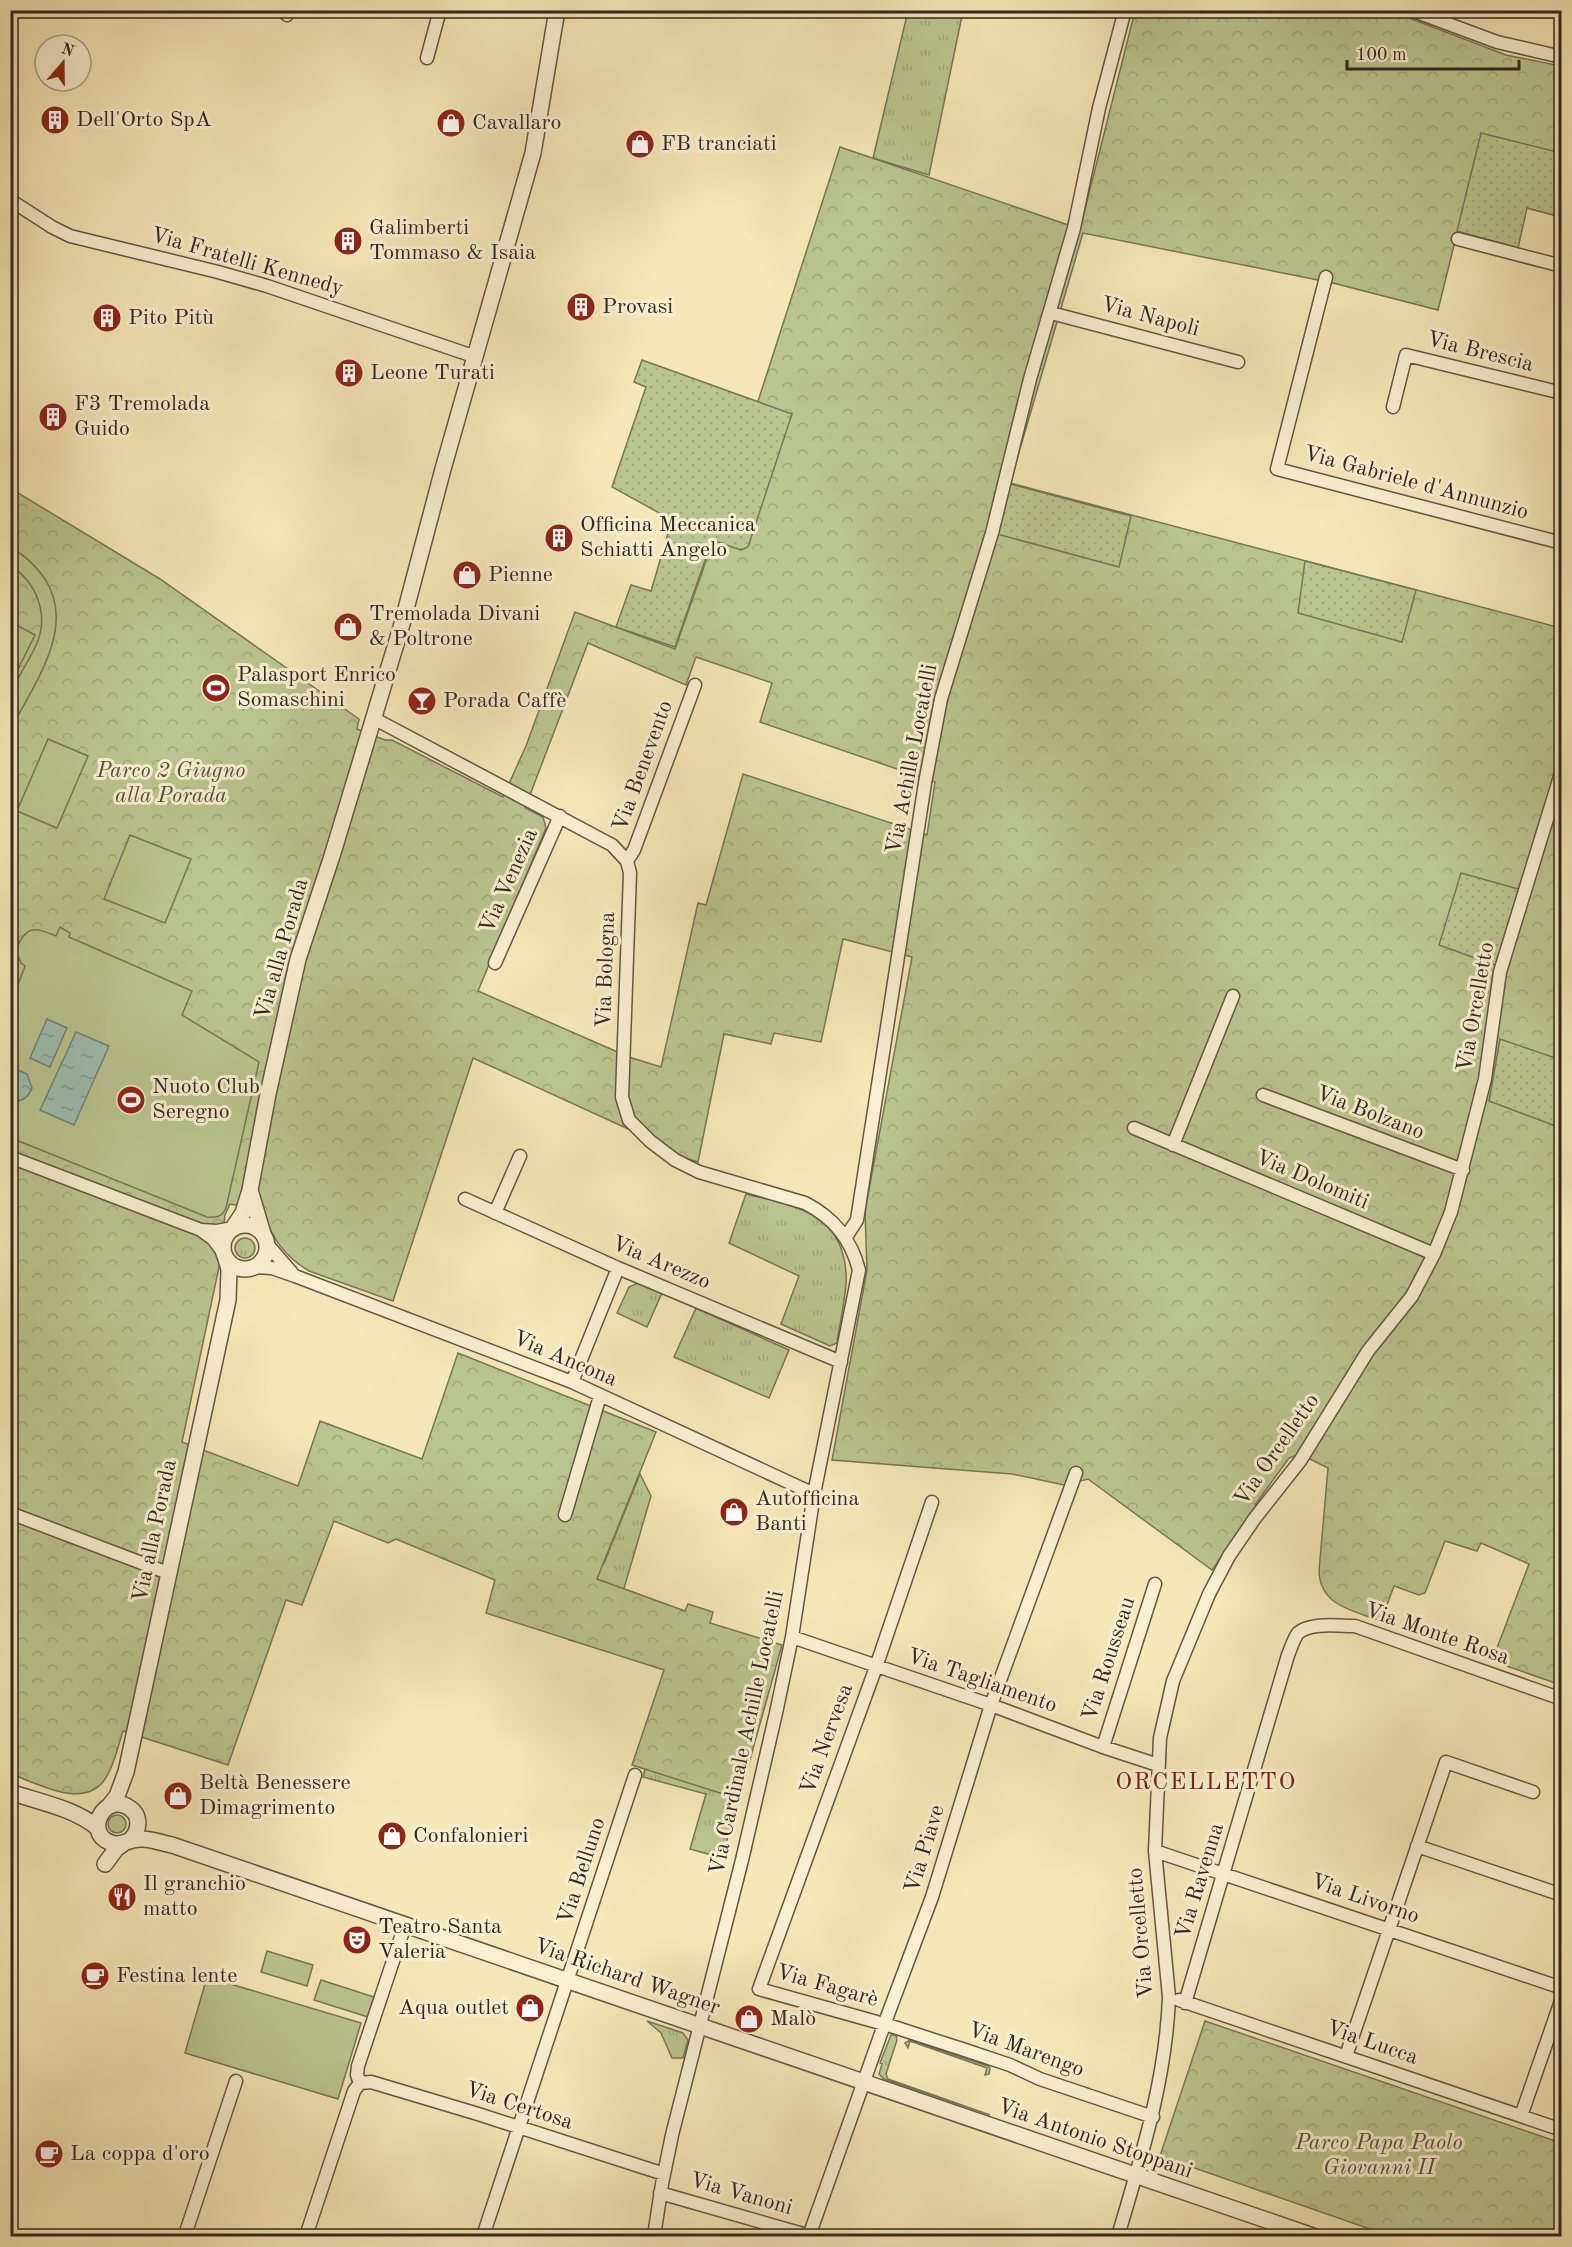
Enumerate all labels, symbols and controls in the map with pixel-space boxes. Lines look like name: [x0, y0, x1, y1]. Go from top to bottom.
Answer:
north arrow: [33, 33, 93, 93]
scale bar: [1347, 33, 1520, 71]
text: N: [59, 41, 77, 61]
text: 100 m: [1356, 46, 1407, 64]
building icon: Dell'Orto SpA: [39, 104, 71, 136]
shop icon: Cavallaro: [435, 107, 467, 139]
place label: Dell'Orto SpA: [76, 109, 212, 131]
place label: Cavallaro: [472, 112, 561, 134]
shop icon: FB tranciati: [624, 128, 656, 160]
place label: FB tranciati: [661, 133, 777, 155]
place label: Galimberti Tommaso & Isaia: [369, 217, 536, 264]
street label: Via Fratelli Kennedy: [148, 224, 346, 300]
building icon: Galimberti Tommaso & Isaia: [332, 225, 364, 257]
building icon: Provasi: [565, 291, 597, 323]
street label: Via Napoli: [1098, 293, 1202, 341]
place label: Provasi: [602, 296, 673, 318]
building icon: Pito Pitù: [91, 302, 123, 334]
place label: Pito Pitù: [128, 307, 214, 329]
street label: Via Brescia: [1424, 328, 1536, 376]
building icon: Leone Turati: [333, 357, 365, 389]
place label: Leone Turati: [370, 362, 495, 384]
place label: F3 Tremolada Guido: [74, 393, 210, 440]
building icon: F3 Tremolada Guido: [37, 401, 69, 433]
street label: Via Gabriele d'Annunzio: [1301, 442, 1531, 524]
place label: Officina Meccanica Schiatti Angelo: [580, 514, 756, 561]
building icon: Officina Meccanica Schiatti Angelo: [543, 522, 575, 554]
shop icon: Pienne: [451, 559, 483, 591]
place label: Pienne: [488, 564, 553, 586]
place label: Tremolada Divani & Poltrone: [369, 603, 540, 650]
shop icon: Tremolada Divani & Poltrone: [332, 611, 364, 643]
street label: Via Achille Locatelli: [883, 662, 941, 856]
place label: Palasport Enrico Somaschini: [237, 664, 396, 711]
sports icon: Palasport Enrico Somaschini: [200, 672, 232, 704]
bar icon: Porada Caffè: [406, 685, 438, 717]
place label: Porada Caffè: [443, 690, 566, 712]
street label: Via Benevento: [609, 698, 677, 834]
park label: Parco 2 Giugno alla Porada: [96, 760, 245, 807]
street label: Via Venezia: [476, 825, 542, 937]
street label: Via alla Porada: [251, 876, 313, 1022]
street label: Via Bologna: [593, 911, 619, 1029]
street label: Via Orcelletto: [1454, 940, 1498, 1074]
place label: Nuoto Club Seregno: [152, 1076, 260, 1123]
street label: Via Bolzano: [1313, 1082, 1427, 1144]
sports icon: Nuoto Club Seregno: [115, 1084, 147, 1116]
street label: Via Dolomiti: [1252, 1146, 1372, 1214]
street label: Via Arezzo: [608, 1232, 714, 1294]
street label: Via Ancona: [510, 1327, 620, 1391]
street label: Via Orcelletto: [1230, 1390, 1324, 1510]
street label: Via alla Porada: [129, 1457, 181, 1605]
place label: Autofficina Banti: [755, 1488, 860, 1535]
shop icon: Autofficina Banti: [718, 1496, 750, 1528]
street label: Via Cardinale Achille Locatelli: [706, 1589, 788, 1877]
street label: Via Rousseau: [1079, 1594, 1140, 1724]
street label: Via Monte Rosa: [1362, 1599, 1512, 1669]
street label: Via Tagliamento: [904, 1645, 1060, 1717]
street label: Via Nervesa: [797, 1681, 857, 1797]
district label: ORCELLETTO: [1115, 1771, 1297, 1795]
place label: Beltà Benessere Dimagrimento: [199, 1772, 351, 1819]
shop icon: Beltà Benessere Dimagrimento: [162, 1780, 194, 1812]
street label: Via Piave: [901, 1802, 949, 1896]
street label: Via Belluno: [554, 1815, 610, 1927]
shop icon: Confalonieri: [376, 1820, 408, 1852]
street label: Via Ravenna: [1172, 1820, 1228, 1942]
place label: Confalonieri: [413, 1825, 528, 1847]
street label: Via Orcelletto: [1124, 1867, 1158, 1999]
street label: Via Livorno: [1308, 1870, 1422, 1928]
place label: Il granchio matto: [143, 1873, 246, 1920]
restaurant icon: Il granchio matto: [106, 1881, 138, 1913]
place label: Teatro Santa Valeria: [378, 1916, 502, 1963]
theatre icon: Teatro Santa Valeria: [341, 1924, 373, 1956]
street label: Via Richard Wagner: [531, 1935, 723, 2019]
cafe icon: Festina lente: [79, 1960, 111, 1992]
street label: Via Fagarè: [773, 1961, 881, 2011]
place label: Festina lente: [116, 1965, 237, 1987]
shop icon: Aqua outlet: [514, 1992, 546, 2024]
place label: Aqua outlet: [398, 1997, 509, 2019]
shop icon: Malò: [733, 2003, 765, 2035]
place label: Malò: [770, 2008, 816, 2030]
street label: Via Lucca: [1323, 2017, 1421, 2069]
street label: Via Marengo: [965, 2019, 1087, 2081]
street label: Via Certosa: [462, 2078, 576, 2134]
street label: Via Antonio Stoppani: [995, 2095, 1196, 2183]
park label: Parco Papa Paolo Giovanni II: [1294, 2132, 1463, 2179]
cafe icon: La coppa d'oro: [33, 2138, 65, 2170]
place label: La coppa d'oro: [70, 2143, 210, 2165]
street label: Via Vanoni: [687, 2169, 795, 2219]

